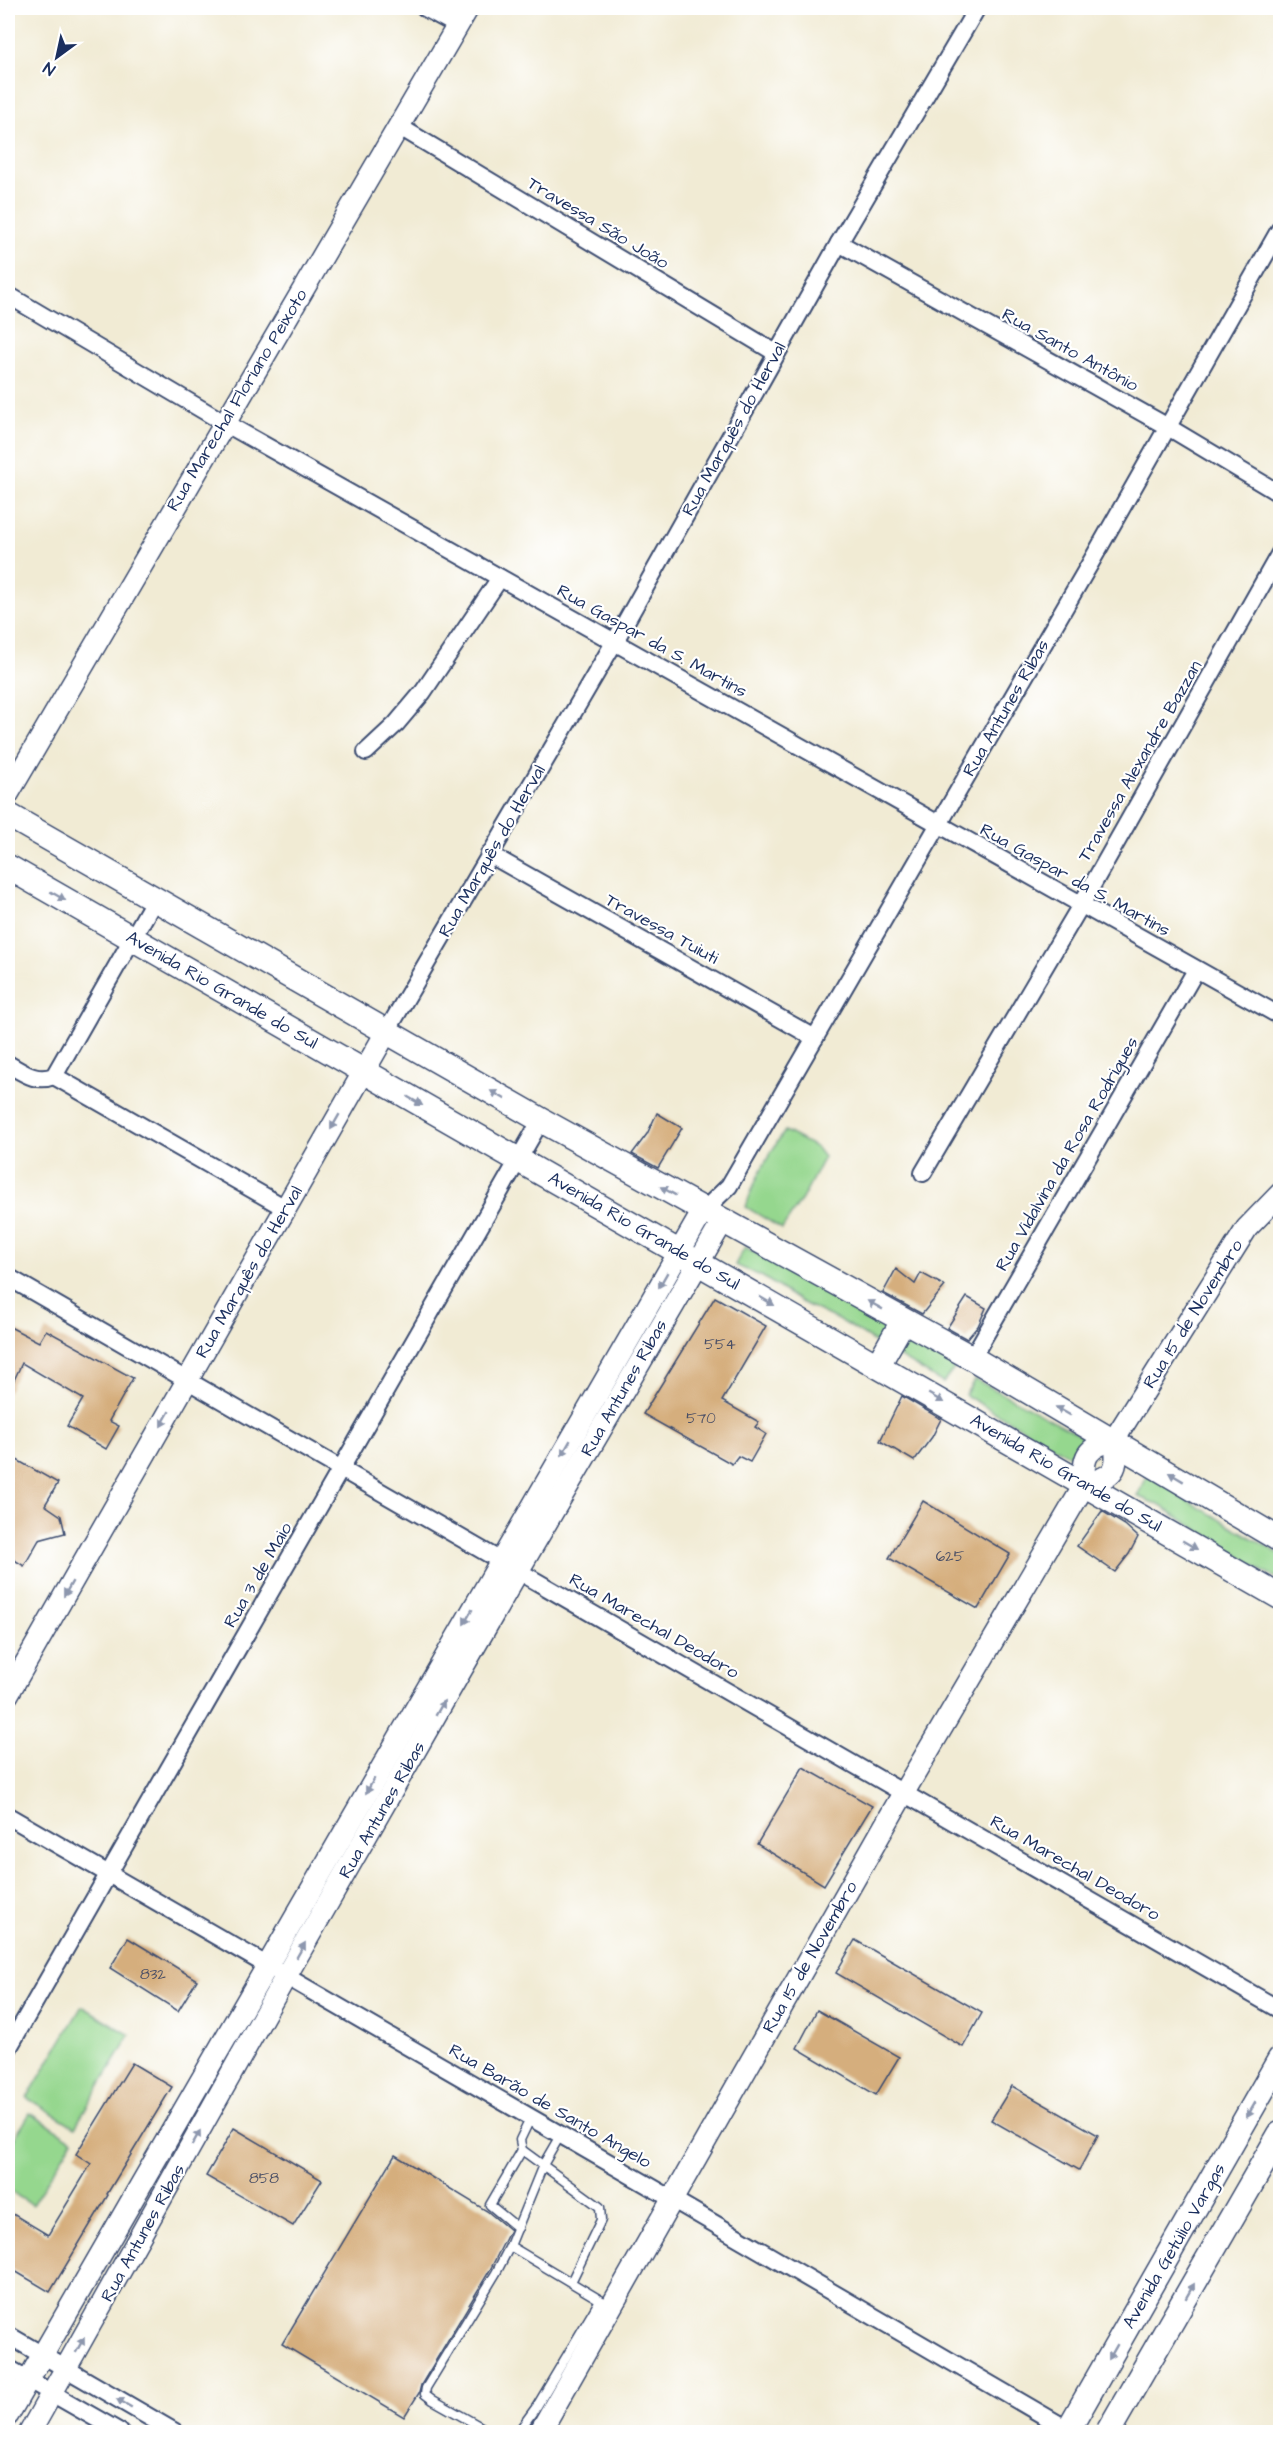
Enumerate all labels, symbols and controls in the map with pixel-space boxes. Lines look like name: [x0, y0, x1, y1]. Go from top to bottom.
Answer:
north arrow: [27, 27, 87, 87]
text: N: [39, 57, 60, 81]
street label: Travessa São João: [523, 171, 673, 275]
street label: Rua Marechal Floriano Peixoto: [161, 284, 313, 516]
street label: Rua Santo Antônio: [997, 302, 1143, 398]
street label: Rua Marquês do Herval: [676, 337, 792, 520]
street label: Rua Gaspar da S. Martins: [552, 578, 752, 704]
street label: Rua Antunes Ribas: [957, 635, 1055, 781]
street label: Travessa Alexandre Bazzan: [1072, 656, 1208, 866]
street label: Rua Marquês do Herval: [432, 760, 552, 942]
street label: Rua Gaspar da S. Martins: [975, 817, 1175, 943]
street label: Travessa Tuiuti: [601, 888, 723, 971]
one-way arrow: [50, 891, 67, 901]
street label: Avenida Rio Grande do Sul: [122, 925, 323, 1055]
street label: Rua Vidalvina da Rosa Rodrigues: [989, 1032, 1145, 1276]
one-way arrow: [489, 1090, 506, 1100]
one-way arrow: [407, 1095, 423, 1106]
one-way arrow: [330, 1114, 340, 1131]
street label: Avenida Rio Grande do Sul: [544, 1166, 745, 1296]
street label: Rua Marquês do Herval: [189, 1181, 309, 1363]
one-way arrow: [659, 1186, 676, 1196]
street label: Rua 15 de Novembro: [1137, 1235, 1249, 1393]
one-way arrow: [659, 1271, 669, 1288]
one-way arrow: [759, 1296, 776, 1306]
one-way arrow: [866, 1300, 883, 1310]
street label: Rua Antunes Ribas: [575, 1315, 673, 1461]
house number: 554: [704, 1334, 736, 1355]
one-way arrow: [928, 1393, 945, 1403]
one-way arrow: [1055, 1406, 1072, 1416]
house number: 570: [686, 1408, 716, 1429]
street label: Avenida Rio Grande do Sul: [966, 1408, 1167, 1538]
one-way arrow: [160, 1411, 170, 1428]
one-way arrow: [560, 1440, 571, 1456]
one-way arrow: [1168, 1472, 1184, 1483]
street label: Rua 3 de Maio: [218, 1518, 298, 1632]
one-way arrow: [1182, 1540, 1199, 1550]
house number: 625: [936, 1546, 965, 1567]
street label: Rua Marechal Deodoro: [564, 1567, 744, 1685]
one-way arrow: [63, 1580, 73, 1597]
one-way arrow: [463, 1609, 473, 1626]
one-way arrow: [435, 1699, 445, 1716]
street label: Rua Antunes Ribas: [333, 1737, 431, 1883]
one-way arrow: [365, 1778, 375, 1795]
street label: Rua Marechal Deodoro: [985, 1809, 1165, 1927]
street label: Rua 15 de Novembro: [756, 1877, 864, 2037]
one-way arrow: [296, 1942, 307, 1958]
house number: 832: [140, 1964, 166, 1985]
street label: Rua Barão de Santo Angelo: [444, 2038, 656, 2175]
one-way arrow: [1246, 2102, 1257, 2118]
one-way arrow: [190, 2130, 200, 2147]
street label: Avenida Getúlio Vargas: [1116, 2159, 1233, 2334]
street label: Rua Antunes Ribas: [95, 2160, 191, 2306]
house number: 858: [249, 2168, 279, 2189]
one-way arrow: [1185, 2282, 1195, 2299]
one-way arrow: [74, 2337, 85, 2353]
one-way arrow: [1108, 2344, 1118, 2361]
one-way arrow: [116, 2398, 132, 2409]

